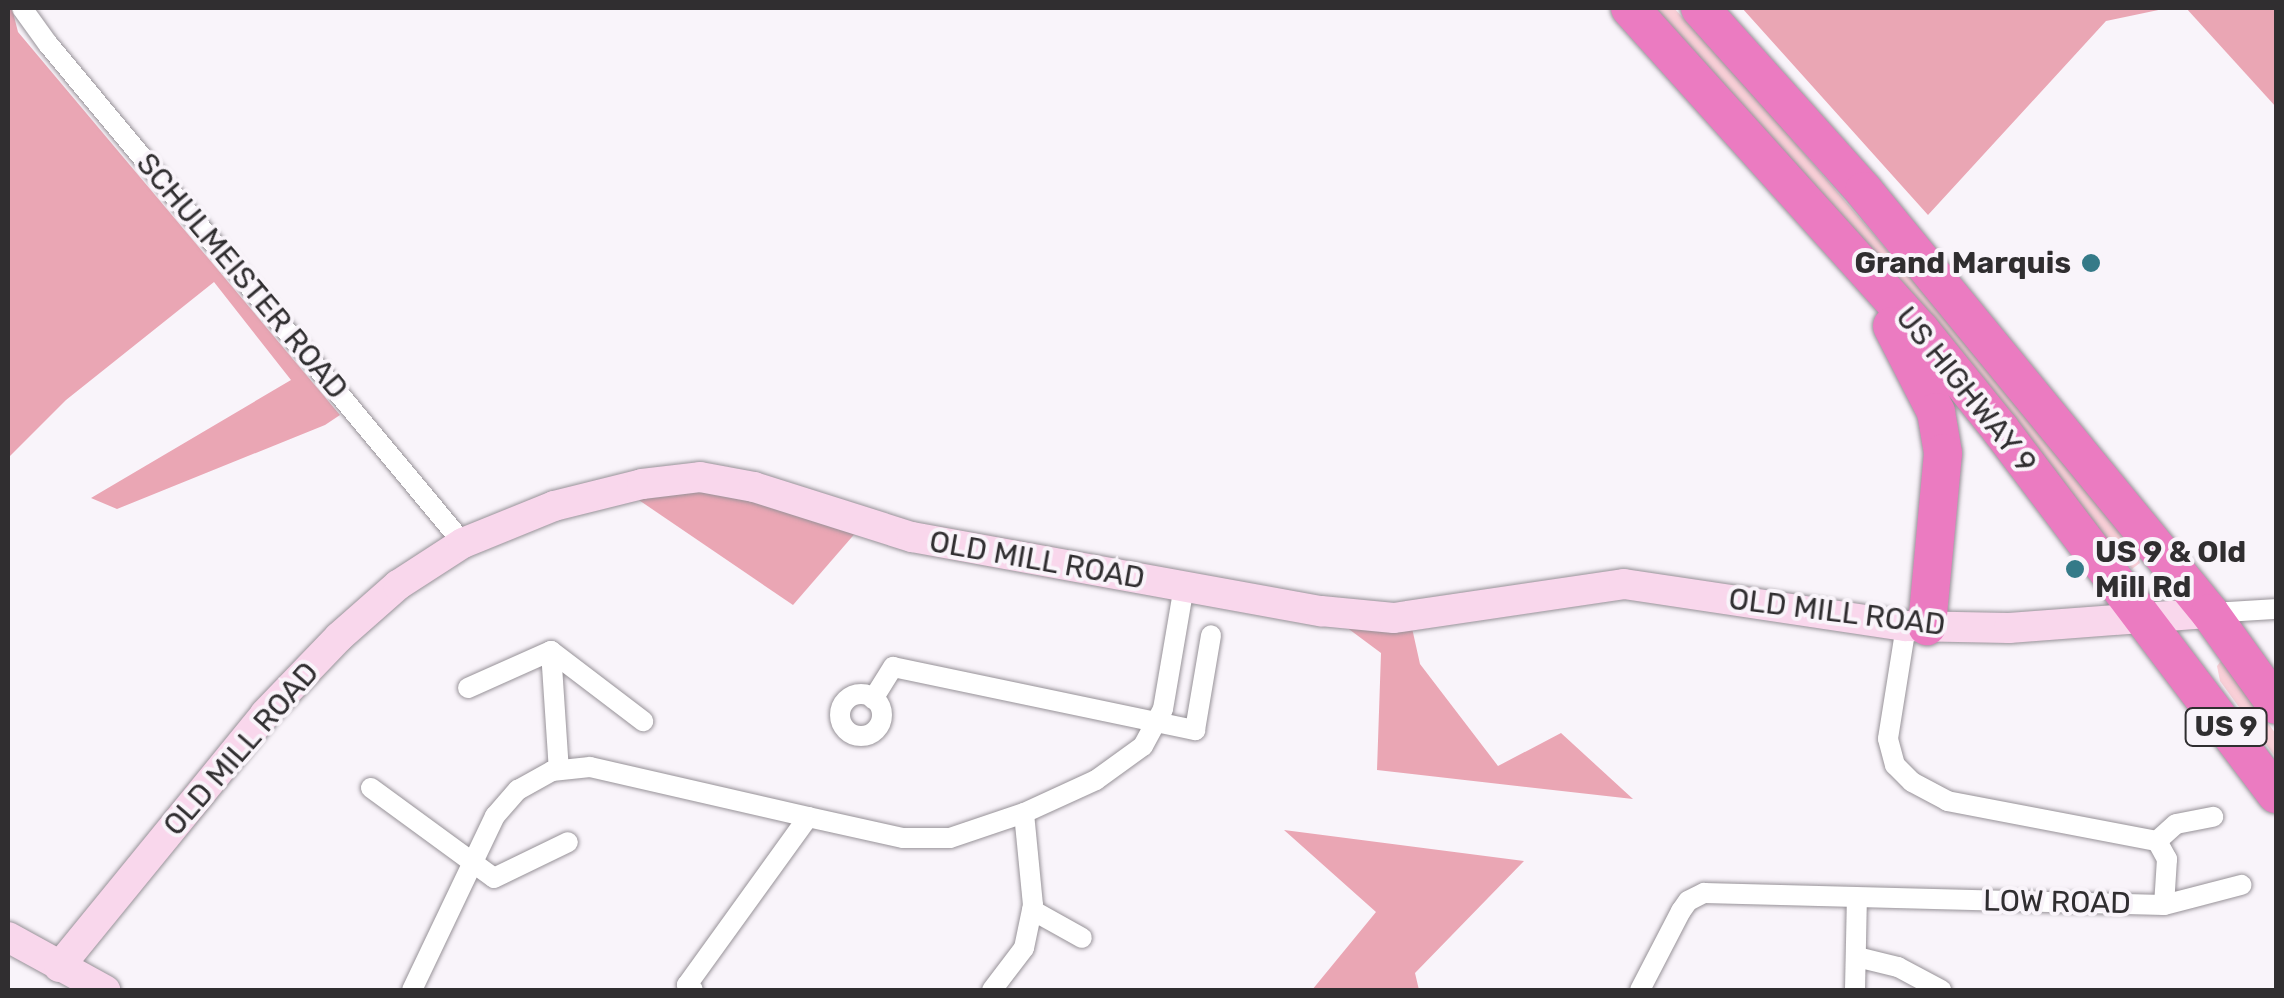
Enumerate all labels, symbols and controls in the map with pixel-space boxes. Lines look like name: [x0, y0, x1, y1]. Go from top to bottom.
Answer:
street label: SCHULMEISTER ROAD: [129, 146, 355, 406]
place label: Grand Marquis: [1854, 245, 2071, 281]
marker: Grand Marquis: [2080, 252, 2102, 274]
street label: US HIGHWAY 9: [1888, 299, 2044, 481]
street label: OLD MILL ROAD: [926, 523, 1148, 597]
place label: US 9 & Old Mill Rd: [2095, 534, 2246, 604]
marker: US 9 & Old Mill Rd: [2064, 558, 2086, 580]
street label: OLD MILL ROAD: [1726, 581, 1948, 643]
street label: OLD MILL ROAD: [156, 655, 326, 843]
road number: US 9: [2184, 704, 2268, 750]
street label: LOW ROAD: [1983, 883, 2131, 921]

